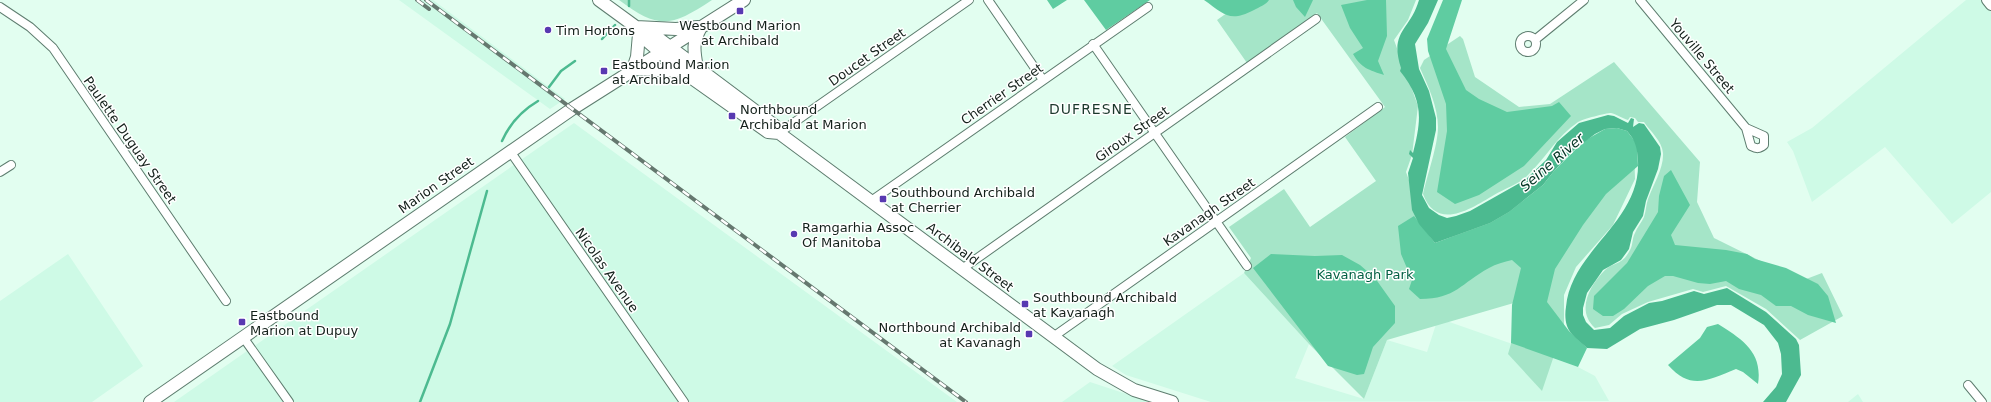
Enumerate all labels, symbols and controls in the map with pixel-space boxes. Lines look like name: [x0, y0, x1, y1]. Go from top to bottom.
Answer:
marker: Westbound Marion at Archibald: [735, 6, 745, 16]
street label: Youville Street: [1666, 15, 1737, 96]
place label: Westbound Marion at Archibald: [679, 18, 801, 48]
place label: Tim Hortons: [555, 23, 635, 38]
marker: Tim Hortons: [543, 25, 553, 35]
street label: Doucet Street: [826, 25, 908, 89]
place label: Eastbound Marion at Archibald: [612, 57, 729, 87]
street label: Cherrier Street: [958, 60, 1046, 128]
marker: Eastbound Marion at Archibald: [599, 66, 609, 76]
street label: Paulette Duguay Street: [80, 74, 180, 206]
district label: DUFRESNE: [1049, 101, 1133, 117]
place label: Northbound Archibald at Marion: [740, 102, 867, 132]
street label: Giroux Street: [1092, 103, 1172, 165]
marker: Northbound Archibald at Marion: [727, 111, 737, 121]
water label: Seine River: [1517, 129, 1588, 194]
street label: Marion Street: [396, 154, 476, 216]
street label: Kavanagh Street: [1160, 175, 1258, 249]
place label: Southbound Archibald at Cherrier: [891, 185, 1035, 215]
marker: Southbound Archibald at Cherrier: [878, 194, 888, 204]
place label: Ramgarhia Assoc Of Manitoba: [802, 220, 914, 250]
street label: Archibald Street: [924, 220, 1016, 294]
street label: Nicolas Avenue: [572, 225, 642, 315]
marker: Ramgarhia Assoc Of Manitoba: [789, 229, 799, 239]
park label: Kavanagh Park: [1317, 267, 1414, 282]
place label: Southbound Archibald at Kavanagh: [1033, 290, 1177, 320]
marker: Southbound Archibald at Kavanagh: [1020, 299, 1030, 309]
place label: Eastbound Marion at Dupuy: [250, 308, 358, 338]
marker: Eastbound Marion at Dupuy: [237, 317, 247, 327]
place label: Northbound Archibald at Kavanagh: [879, 320, 1021, 350]
marker: Northbound Archibald at Kavanagh: [1024, 329, 1034, 339]

